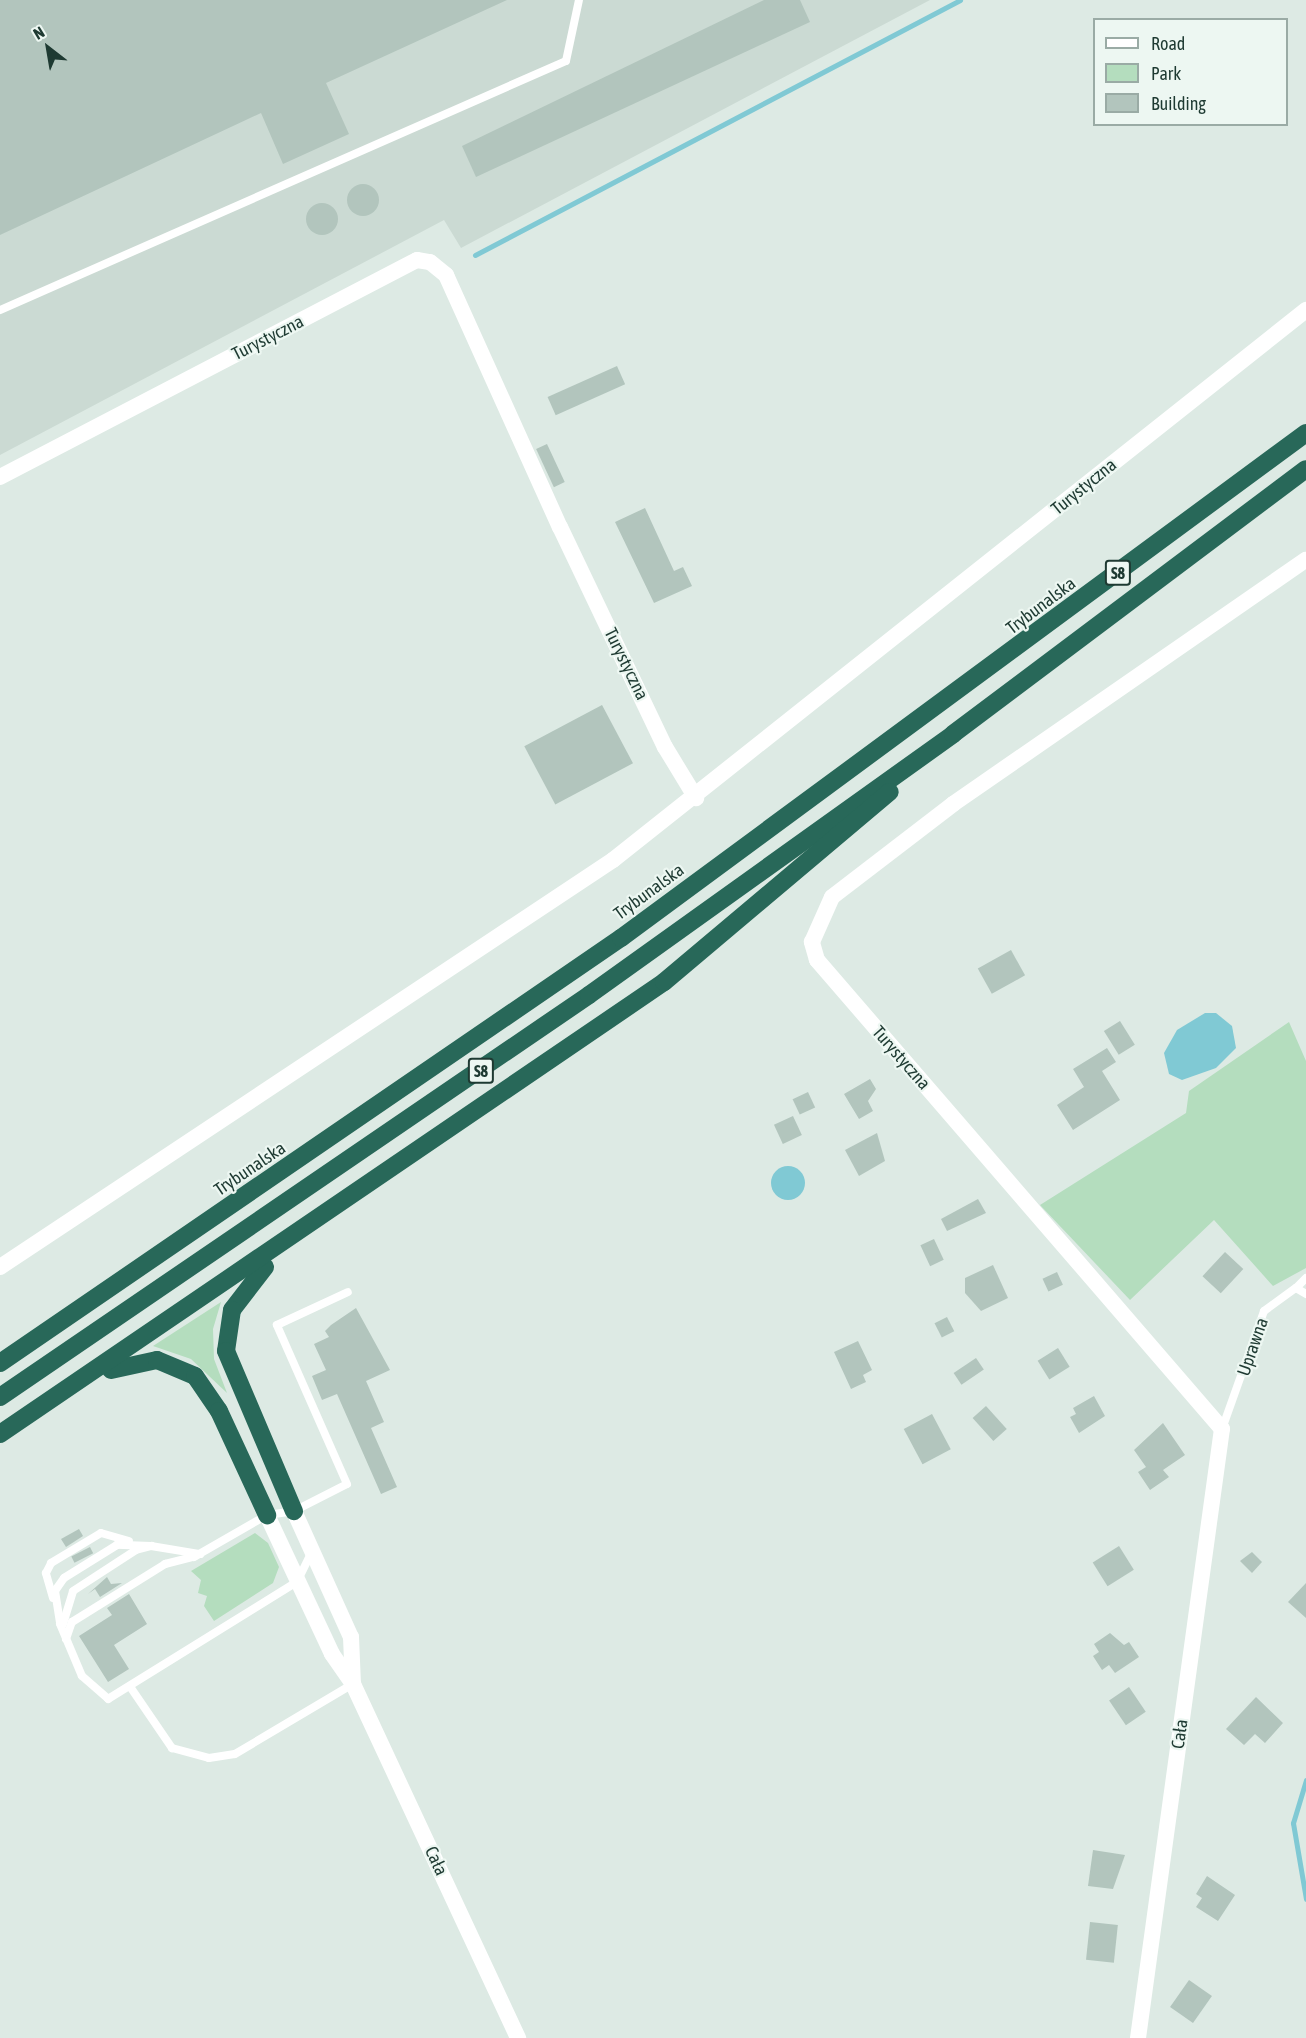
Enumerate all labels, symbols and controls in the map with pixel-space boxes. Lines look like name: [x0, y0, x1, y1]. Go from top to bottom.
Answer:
north arrow: [18, 18, 78, 78]
legend: [1093, 18, 1288, 126]
text: N: [30, 22, 47, 43]
text: Road: [1151, 33, 1185, 54]
text: Park: [1151, 63, 1181, 84]
text: Building: [1151, 93, 1206, 114]
street label: Turystyczna: [229, 311, 307, 365]
street label: Turystyczna: [1047, 454, 1121, 520]
road number: S8: [1104, 560, 1132, 586]
street label: Trybunalska: [1002, 573, 1080, 639]
street label: Turystyczna: [599, 624, 653, 704]
street label: Trybunalska: [610, 859, 688, 925]
street label: Turystyczna: [867, 1022, 935, 1094]
road number: S8: [468, 1058, 494, 1084]
street label: Trybunalska: [210, 1137, 290, 1201]
street label: Uprawna: [1233, 1315, 1273, 1379]
street label: Cała: [1167, 1718, 1193, 1750]
street label: Cała: [420, 1843, 452, 1879]

